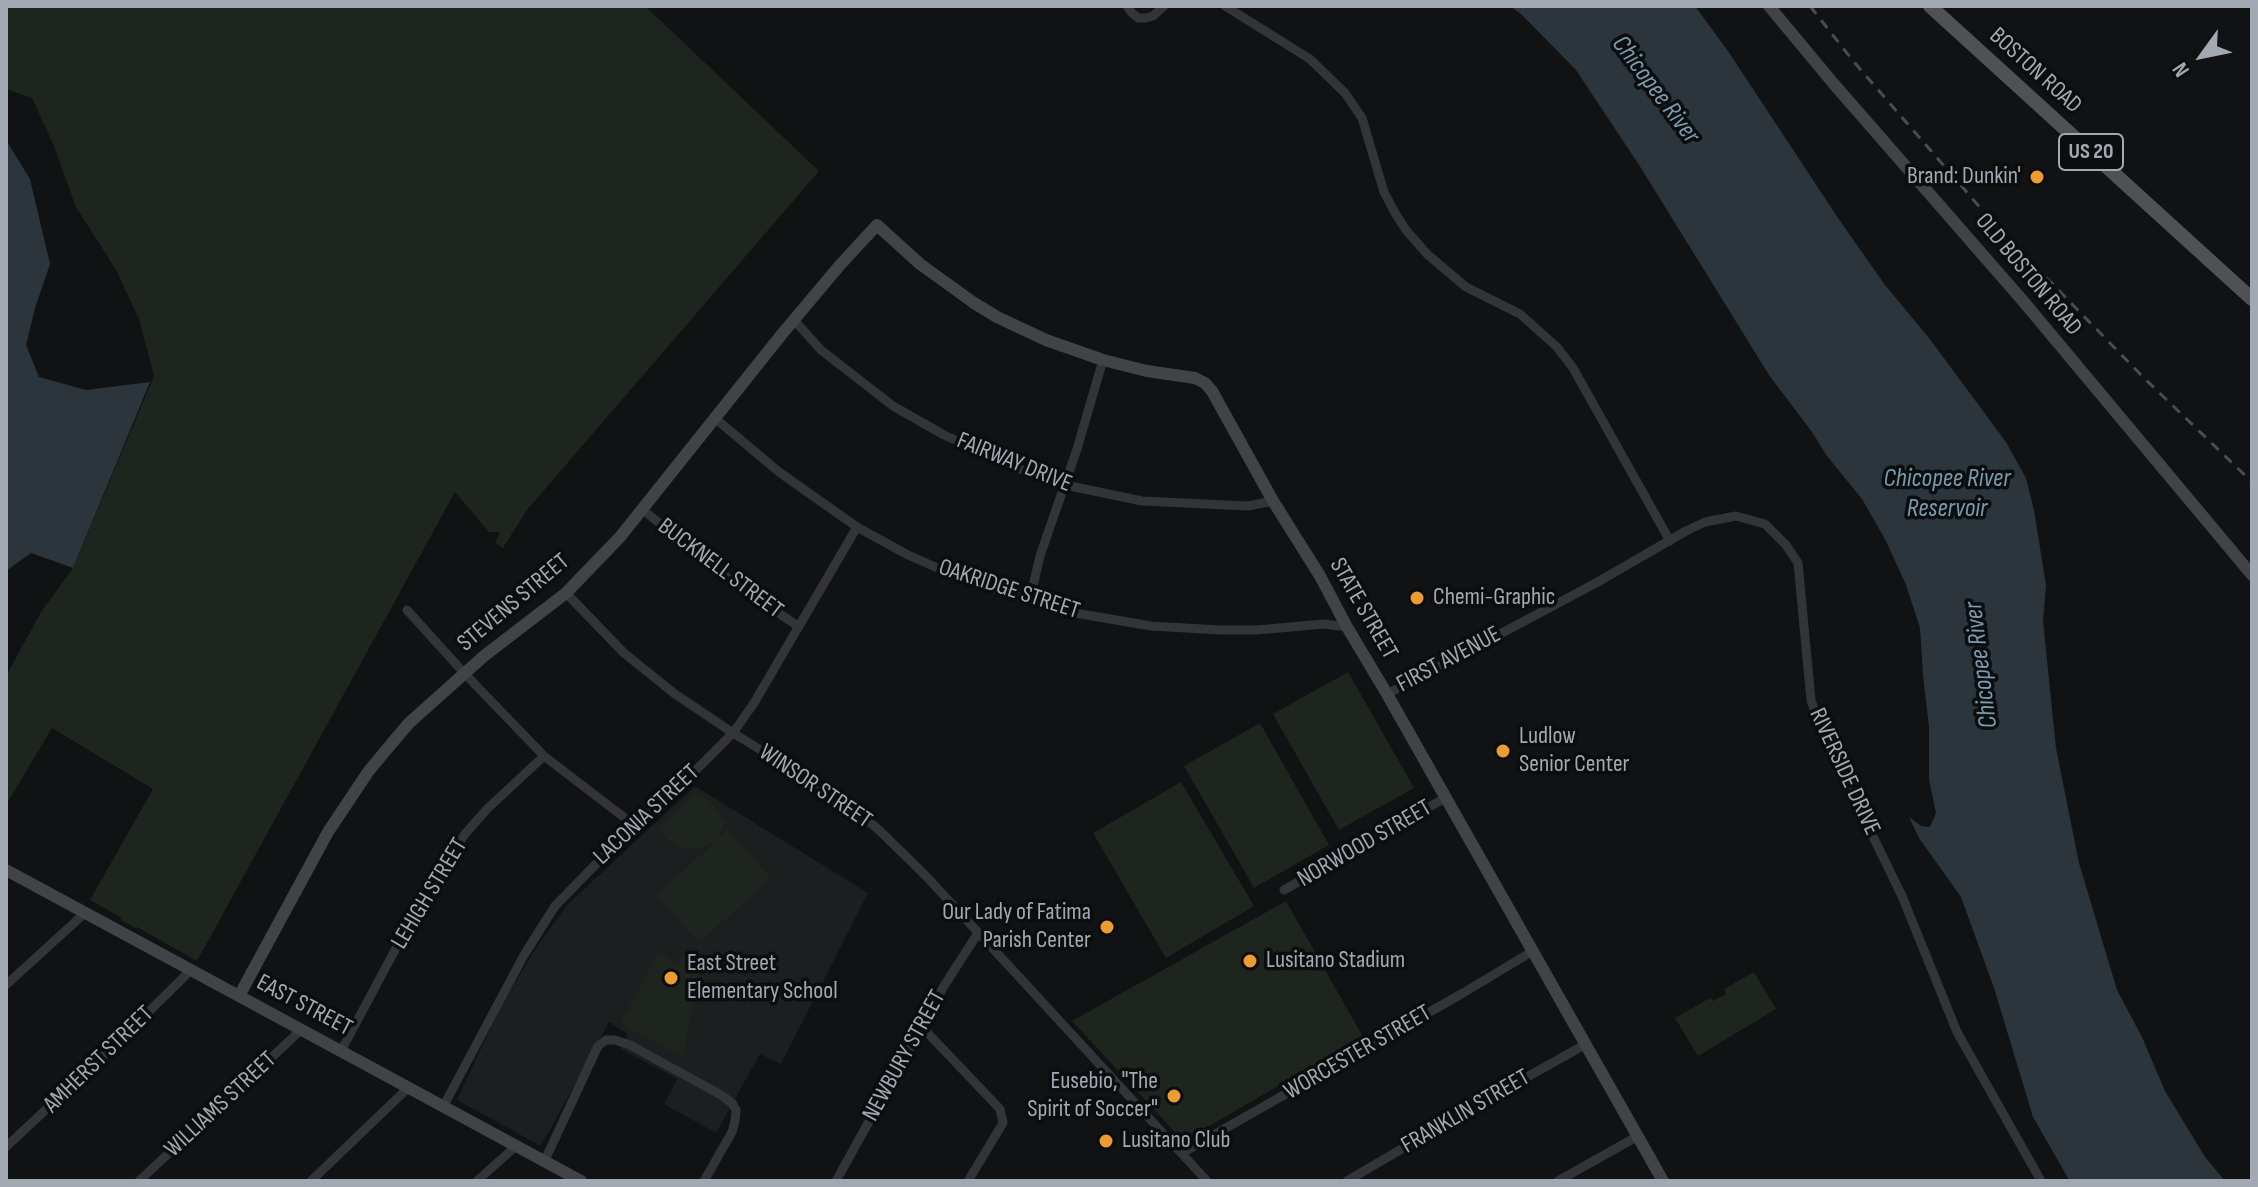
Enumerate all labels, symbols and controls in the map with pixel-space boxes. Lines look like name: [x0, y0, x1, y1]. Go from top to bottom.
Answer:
north arrow: [2162, 16, 2242, 96]
street label: BOSTON ROAD: [1983, 22, 2087, 120]
water label: Chicopee River: [1604, 30, 1706, 150]
text: N: [2167, 57, 2196, 82]
road number: US 20: [2059, 134, 2123, 170]
place label: Brand: Dunkin': [1907, 163, 2021, 191]
marker: Brand: Dunkin': [2028, 168, 2046, 186]
street label: OLD BOSTON ROAD: [1969, 208, 2087, 342]
street label: FAIRWAY DRIVE: [952, 427, 1076, 499]
water label: Chicopee River Reservoir: [1883, 463, 2011, 524]
street label: BUCKNELL STREET: [652, 513, 788, 625]
street label: STEVENS STREET: [452, 548, 576, 658]
street label: STATE STREET: [1323, 553, 1403, 665]
street label: OAKRIDGE STREET: [935, 554, 1083, 626]
place label: Chemi-Graphic: [1433, 584, 1555, 612]
marker: Chemi-Graphic: [1408, 589, 1426, 607]
water label: Chicopee River: [1959, 600, 2005, 730]
street label: FIRST AVENUE: [1392, 621, 1506, 699]
street label: RIVERSIDE DRIVE: [1802, 704, 1886, 840]
place label: Ludlow Senior Center: [1519, 723, 1629, 779]
street label: WINSOR STREET: [753, 739, 877, 835]
marker: Ludlow Senior Center: [1494, 742, 1512, 760]
street label: LACONIA STREET: [588, 759, 706, 871]
street label: NORWOOD STREET: [1293, 794, 1437, 894]
street label: LEHIGH STREET: [386, 833, 474, 955]
place label: Our Lady of Fatima Parish Center: [942, 899, 1091, 955]
marker: Our Lady of Fatima Parish Center: [1098, 918, 1116, 936]
place label: Lusitano Stadium: [1266, 947, 1405, 975]
place label: East Street Elementary School: [687, 950, 838, 1006]
marker: Lusitano Stadium: [1241, 952, 1259, 970]
street label: EAST STREET: [251, 969, 357, 1043]
marker: East Street Elementary School: [662, 969, 680, 987]
street label: NEWBURY STREET: [857, 985, 953, 1127]
street label: WORCESTER STREET: [1279, 999, 1437, 1107]
street label: AMHERST STREET: [38, 1000, 160, 1120]
street label: WILLIAMS STREET: [159, 1046, 283, 1164]
street label: FRANKLIN STREET: [1397, 1064, 1535, 1160]
place label: Eusebio, "The Spirit of Soccer": [1027, 1068, 1158, 1124]
marker: Eusebio, "The Spirit of Soccer": [1165, 1087, 1183, 1105]
place label: Lusitano Club: [1122, 1127, 1231, 1155]
marker: Lusitano Club: [1097, 1132, 1115, 1150]

